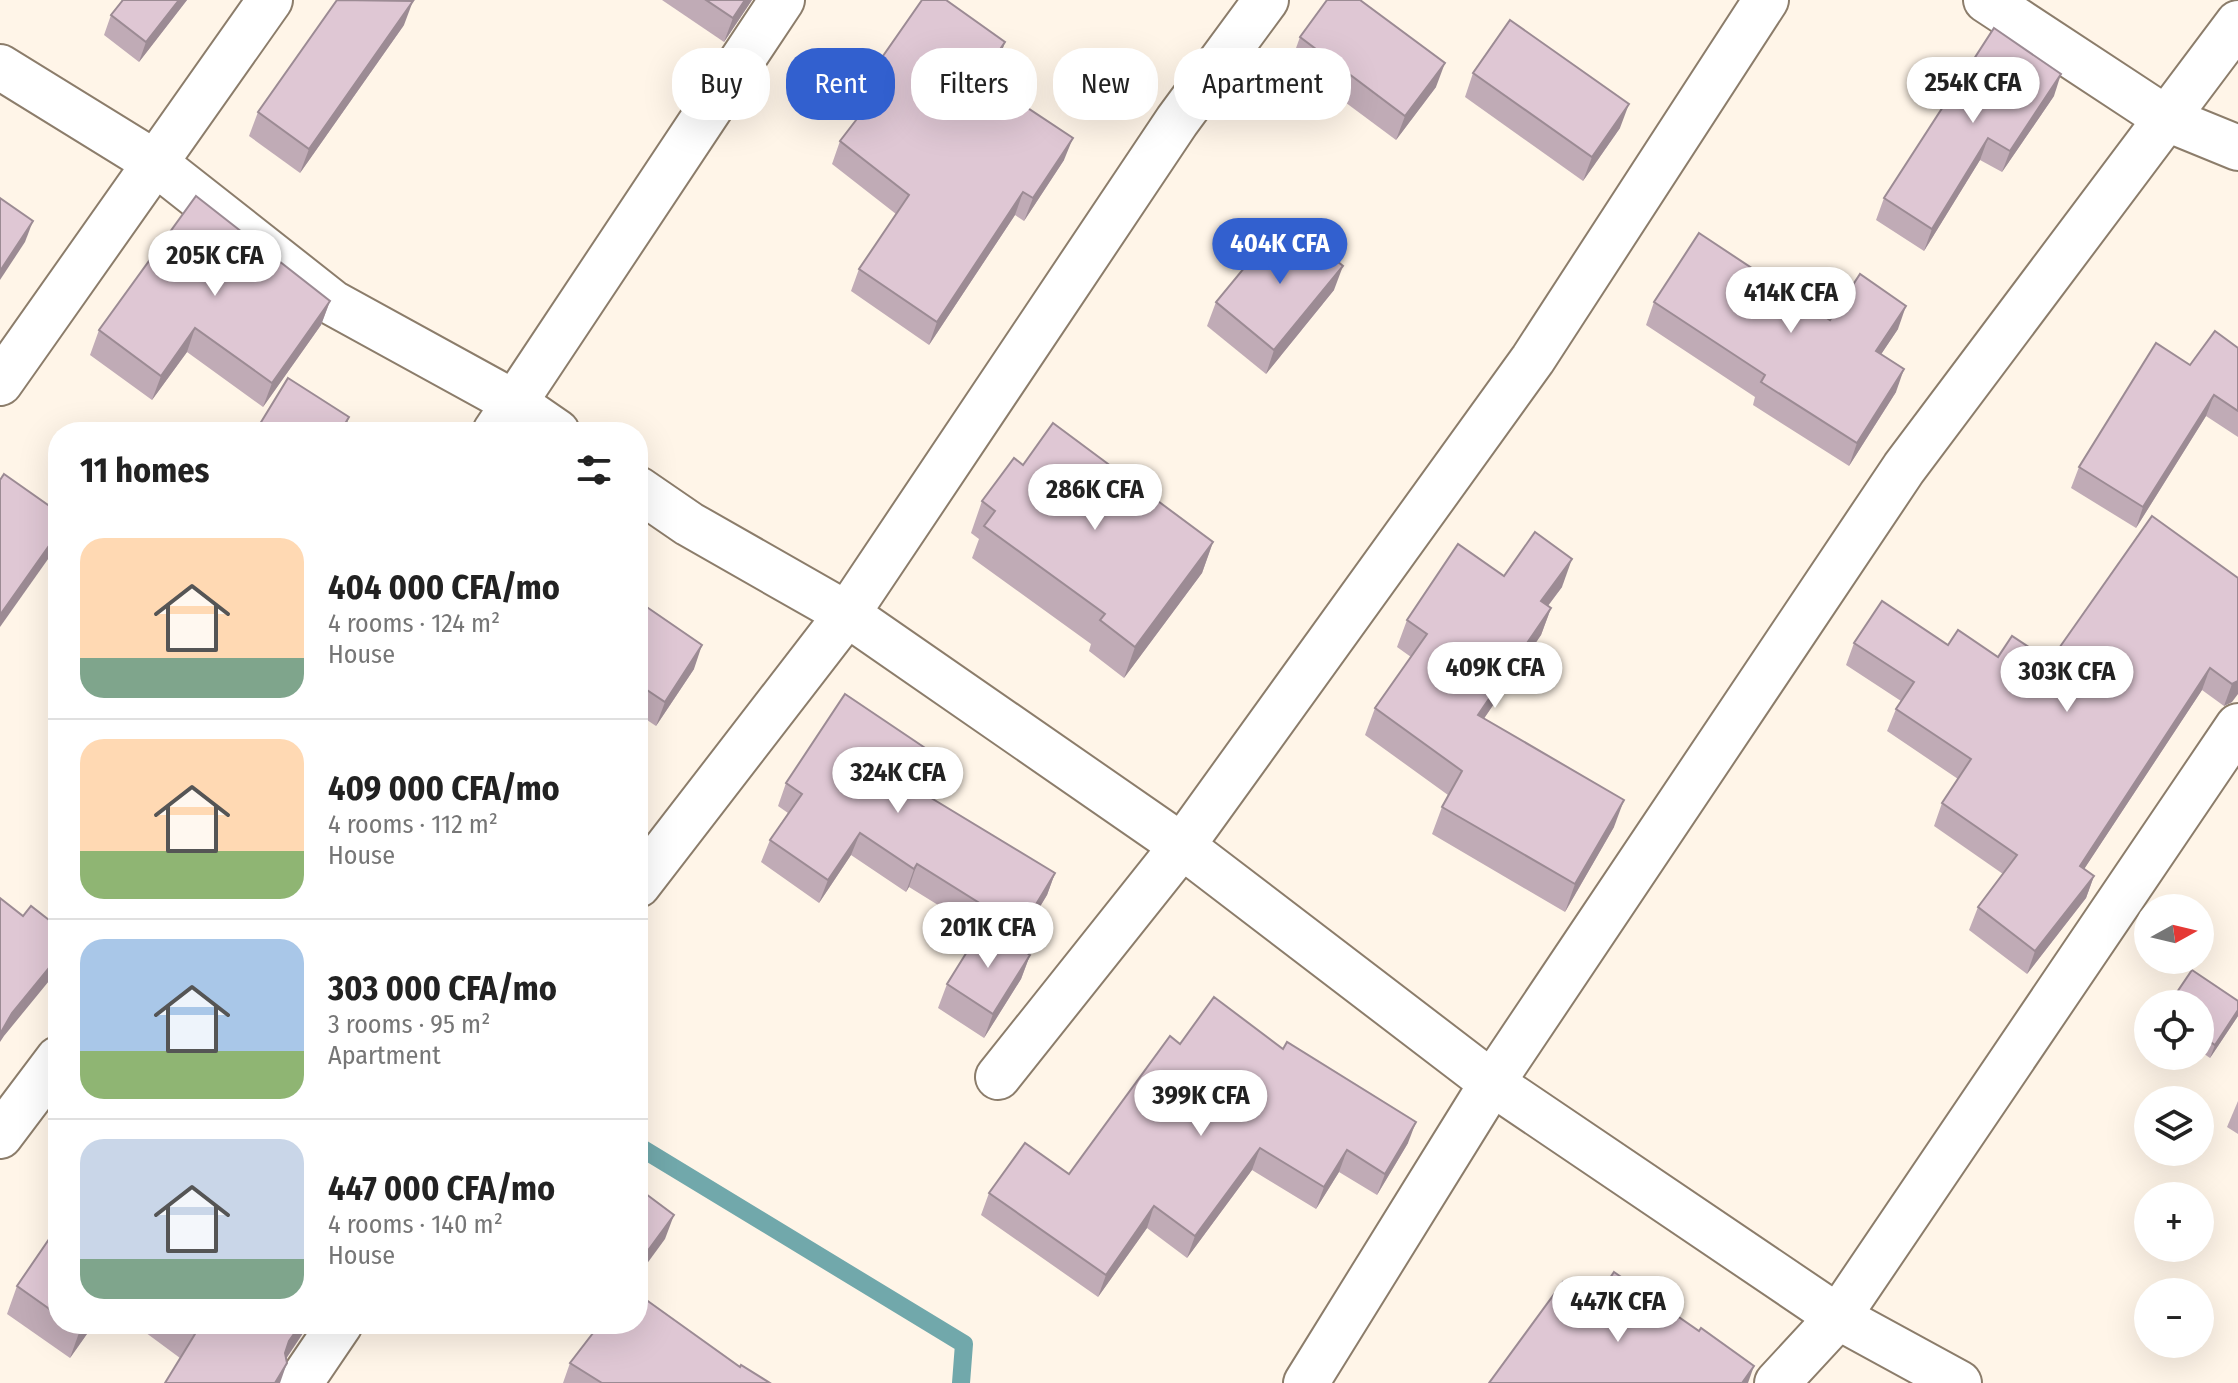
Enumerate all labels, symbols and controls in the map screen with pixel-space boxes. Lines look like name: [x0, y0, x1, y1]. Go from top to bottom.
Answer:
chip: Buy: [672, 48, 770, 120]
chip: Rent: [786, 48, 895, 120]
chip: Filters: [911, 48, 1037, 120]
chip: New: [1053, 48, 1158, 120]
chip: Apartment: [1174, 48, 1351, 120]
pin: 254K CFA: [1890, 57, 2056, 125]
text: 254K CFA: [1925, 67, 2021, 98]
pin: 404K CFA: [1197, 218, 1363, 286]
text: 404K CFA: [1230, 228, 1330, 259]
pin: 205K CFA: [132, 230, 298, 298]
text: 205K CFA: [166, 240, 264, 271]
pin: 414K CFA: [1708, 267, 1874, 335]
text: 414K CFA: [1744, 277, 1838, 308]
icon: filters: [572, 448, 616, 492]
text: 11 homes: [80, 450, 209, 491]
pin: 286K CFA: [1012, 464, 1178, 532]
text: 286K CFA: [1046, 474, 1144, 505]
text: 404 000 CFA/mo: [328, 567, 560, 608]
icon: home: [144, 570, 240, 666]
text: 4 rooms · 124 m²: [328, 608, 500, 639]
text: House: [328, 639, 395, 670]
pin: 409K CFA: [1412, 642, 1578, 710]
pin: 303K CFA: [1984, 646, 2150, 714]
text: 409K CFA: [1445, 652, 1545, 683]
text: 303K CFA: [2019, 656, 2115, 687]
pin: 324K CFA: [815, 747, 981, 815]
text: 324K CFA: [850, 757, 946, 788]
text: 409 000 CFA/mo: [328, 768, 560, 809]
icon: home: [144, 771, 240, 867]
text: 4 rooms · 112 m²: [328, 809, 498, 840]
text: House: [328, 840, 395, 871]
north arrow: [2134, 894, 2214, 974]
map controls: [2134, 894, 2214, 1358]
pin: 201K CFA: [905, 902, 1071, 970]
text: 201K CFA: [940, 912, 1036, 943]
text: 303 000 CFA/mo: [328, 968, 557, 1009]
icon: home: [144, 971, 240, 1067]
button: locate: [2134, 990, 2214, 1070]
text: 3 rooms · 95 m²: [328, 1009, 490, 1040]
text: Apartment: [328, 1040, 441, 1071]
pin: 399K CFA: [1118, 1070, 1284, 1138]
text: 399K CFA: [1152, 1080, 1250, 1111]
button: layers: [2134, 1086, 2214, 1166]
text: 447 000 CFA/mo: [328, 1168, 555, 1209]
icon: home: [144, 1171, 240, 1267]
button: +: [2134, 1182, 2214, 1262]
text: 4 rooms · 140 m²: [328, 1209, 503, 1240]
text: House: [328, 1240, 395, 1271]
pin: 447K CFA: [1535, 1276, 1701, 1344]
button: −: [2134, 1278, 2214, 1358]
text: 447K CFA: [1570, 1286, 1666, 1317]

